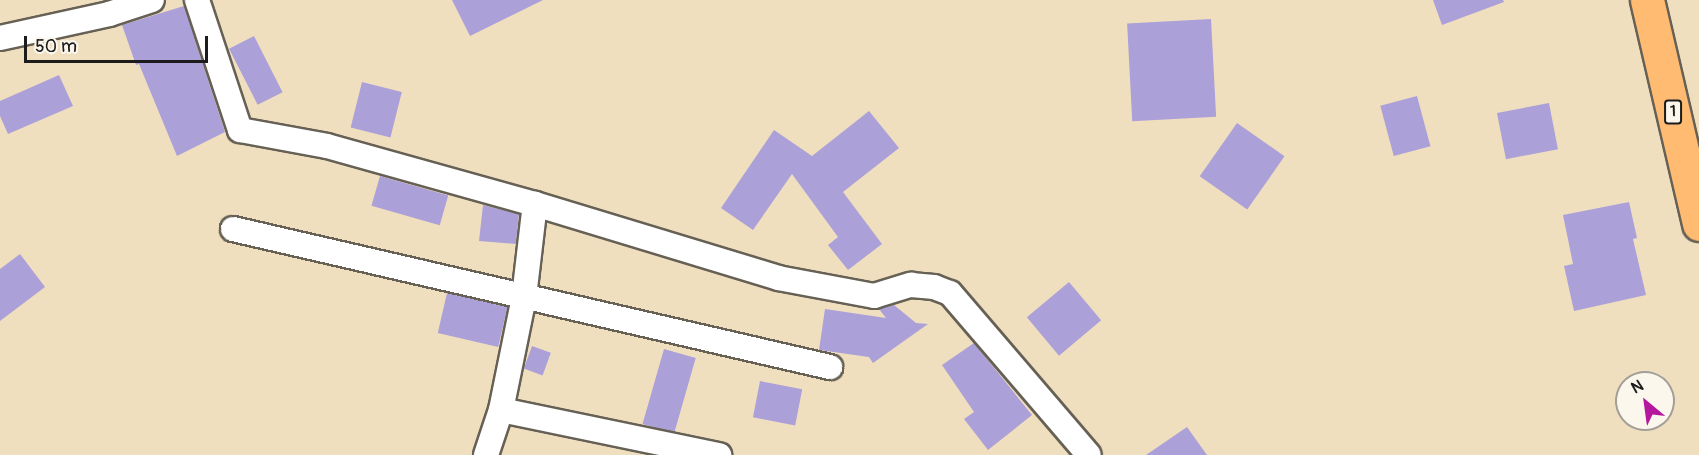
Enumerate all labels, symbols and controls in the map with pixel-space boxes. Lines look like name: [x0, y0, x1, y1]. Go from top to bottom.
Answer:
scale bar: [27, 24, 212, 62]
text: 50 m: [35, 35, 77, 58]
road number: 1: [1664, 100, 1682, 124]
north arrow: [1615, 371, 1675, 431]
text: N: [1628, 376, 1647, 398]

